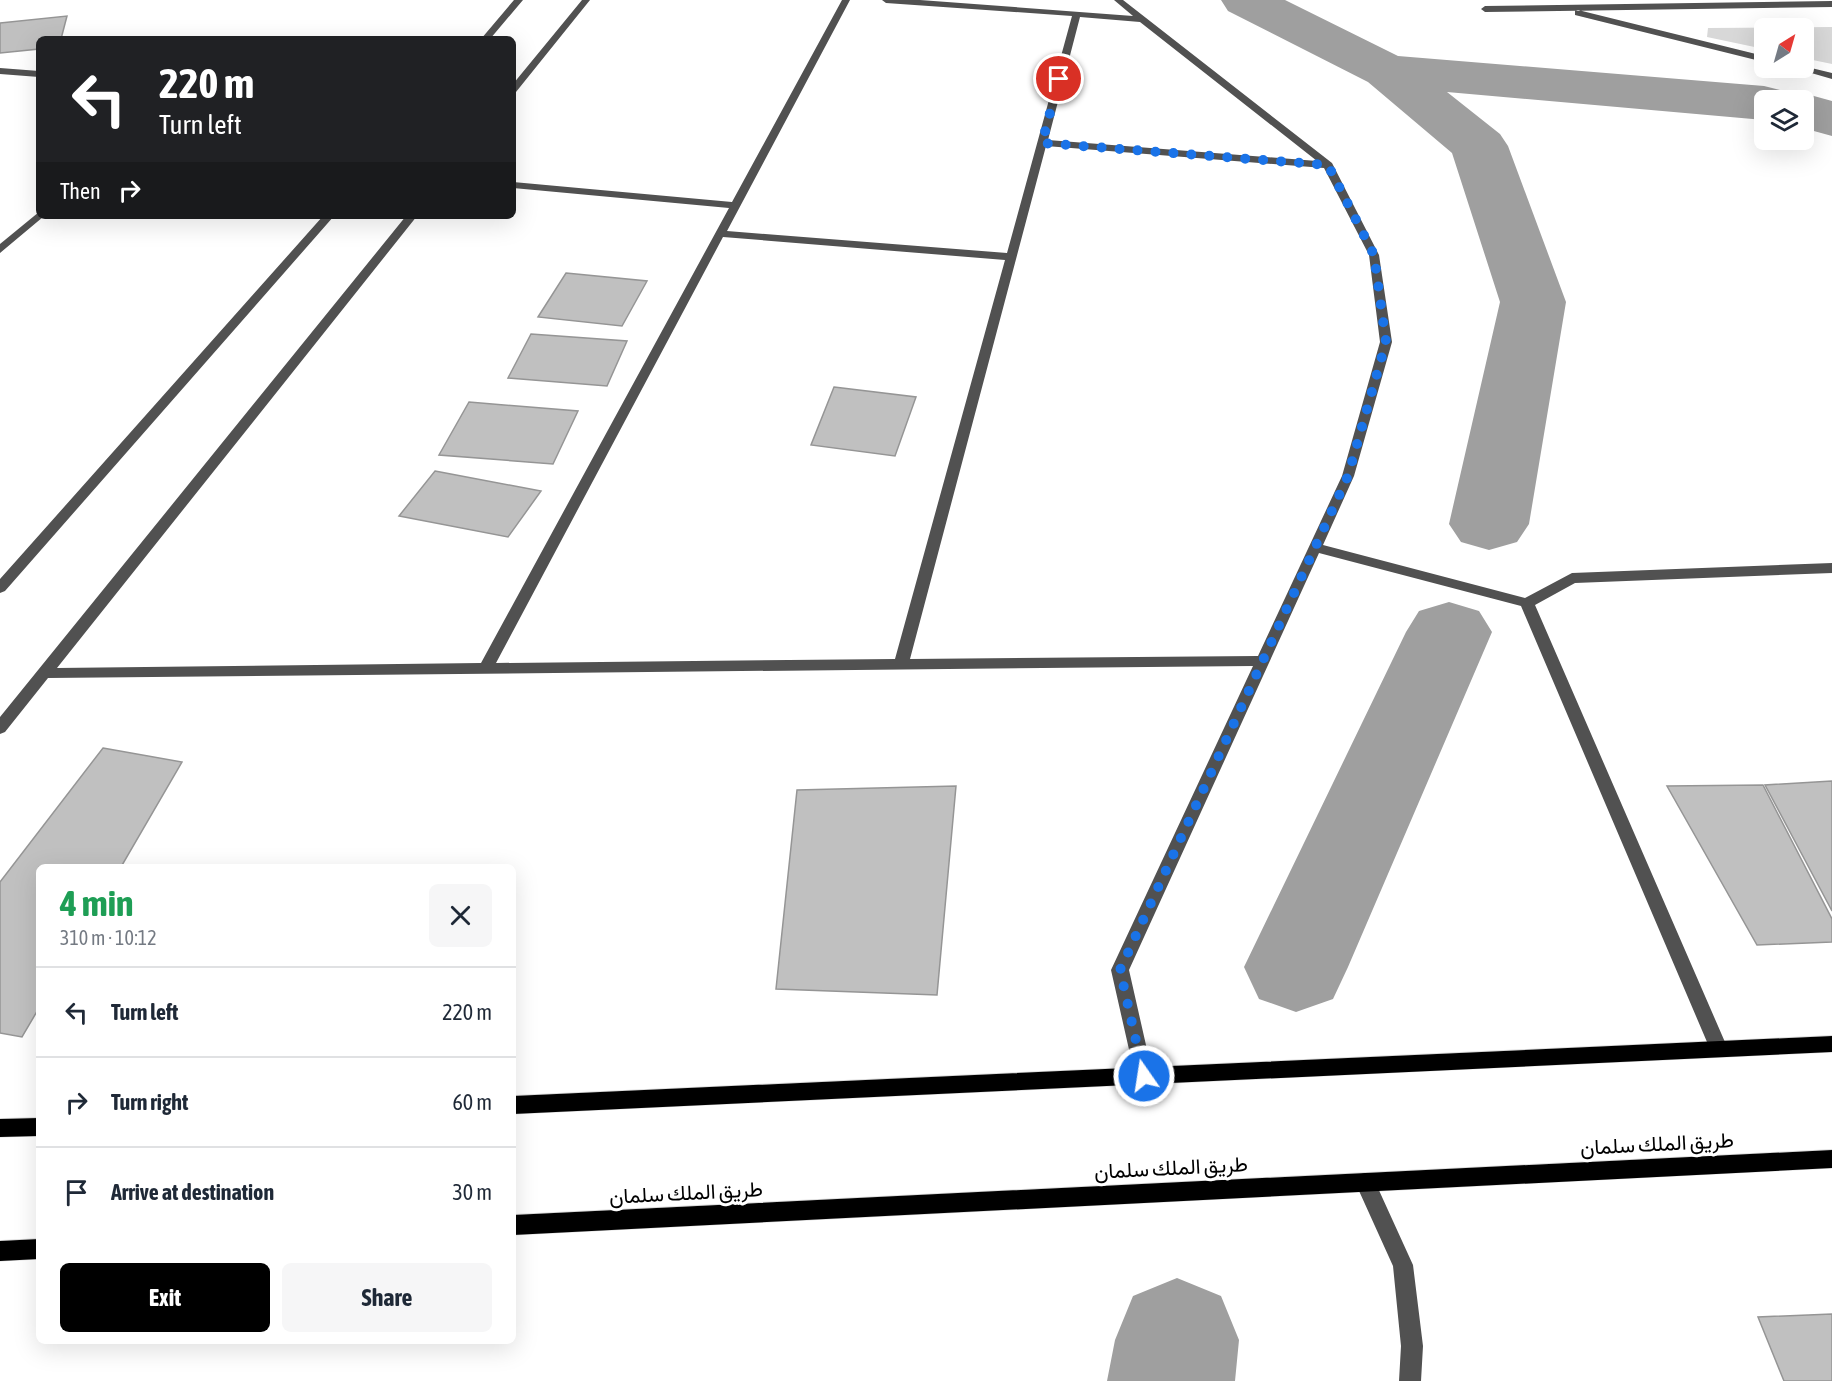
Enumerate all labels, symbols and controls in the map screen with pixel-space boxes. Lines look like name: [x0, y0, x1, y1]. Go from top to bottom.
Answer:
north arrow: [1754, 18, 1814, 78]
map controls: [1754, 18, 1814, 150]
pin: [1033, 53, 1084, 104]
text: 220 m: [159, 59, 254, 107]
icon: left: [60, 60, 138, 138]
icon: arrive: [1042, 62, 1075, 95]
button: layers: [1754, 90, 1814, 150]
text: Turn left: [159, 109, 242, 140]
icon: right: [113, 174, 146, 207]
text: Then: [60, 178, 101, 204]
text: 4 min: [60, 882, 134, 924]
button: close: [429, 884, 492, 947]
text: 310 m · 10:12: [60, 926, 157, 949]
icon: left: [60, 996, 93, 1029]
text: Turn left: [111, 999, 178, 1025]
text: 220 m: [442, 999, 492, 1025]
position arrow: [1112, 1044, 1176, 1108]
icon: right: [60, 1086, 93, 1119]
text: Turn right: [111, 1089, 188, 1115]
text: 60 m: [452, 1089, 492, 1115]
street label: طريق الملك سلمان: [1579, 1127, 1735, 1161]
street label: طريق الملك سلمان: [1093, 1151, 1249, 1185]
icon: arrive: [60, 1176, 93, 1209]
street label: طريق الملك سلمان: [608, 1176, 764, 1210]
text: Arrive at destination: [111, 1179, 274, 1205]
text: 30 m: [452, 1179, 492, 1205]
button: Exit: [60, 1263, 270, 1332]
button: Share: [282, 1263, 492, 1332]

